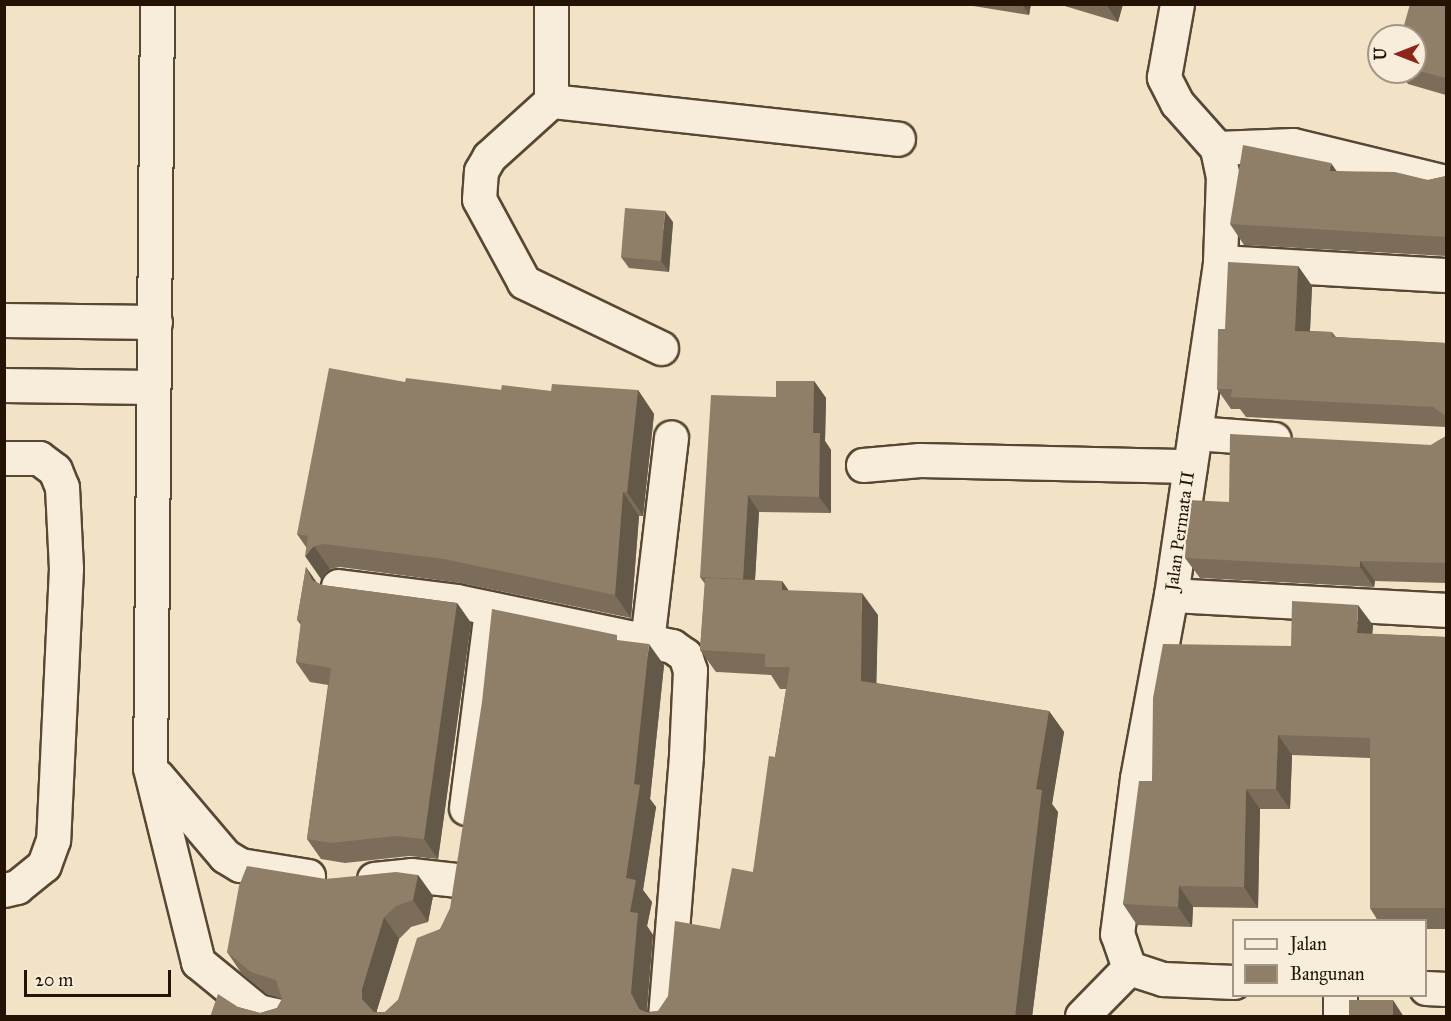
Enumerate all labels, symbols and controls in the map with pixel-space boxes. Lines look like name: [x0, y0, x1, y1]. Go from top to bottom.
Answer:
north arrow: [1367, 24, 1427, 84]
text: U: [1371, 48, 1390, 60]
street label: Jalan Permata II: [1161, 470, 1199, 592]
legend: [1232, 919, 1427, 997]
text: Jalan: [1290, 933, 1327, 955]
scale bar: [27, 958, 174, 996]
text: Bangunan: [1290, 963, 1365, 985]
text: 20 m: [35, 969, 73, 991]

